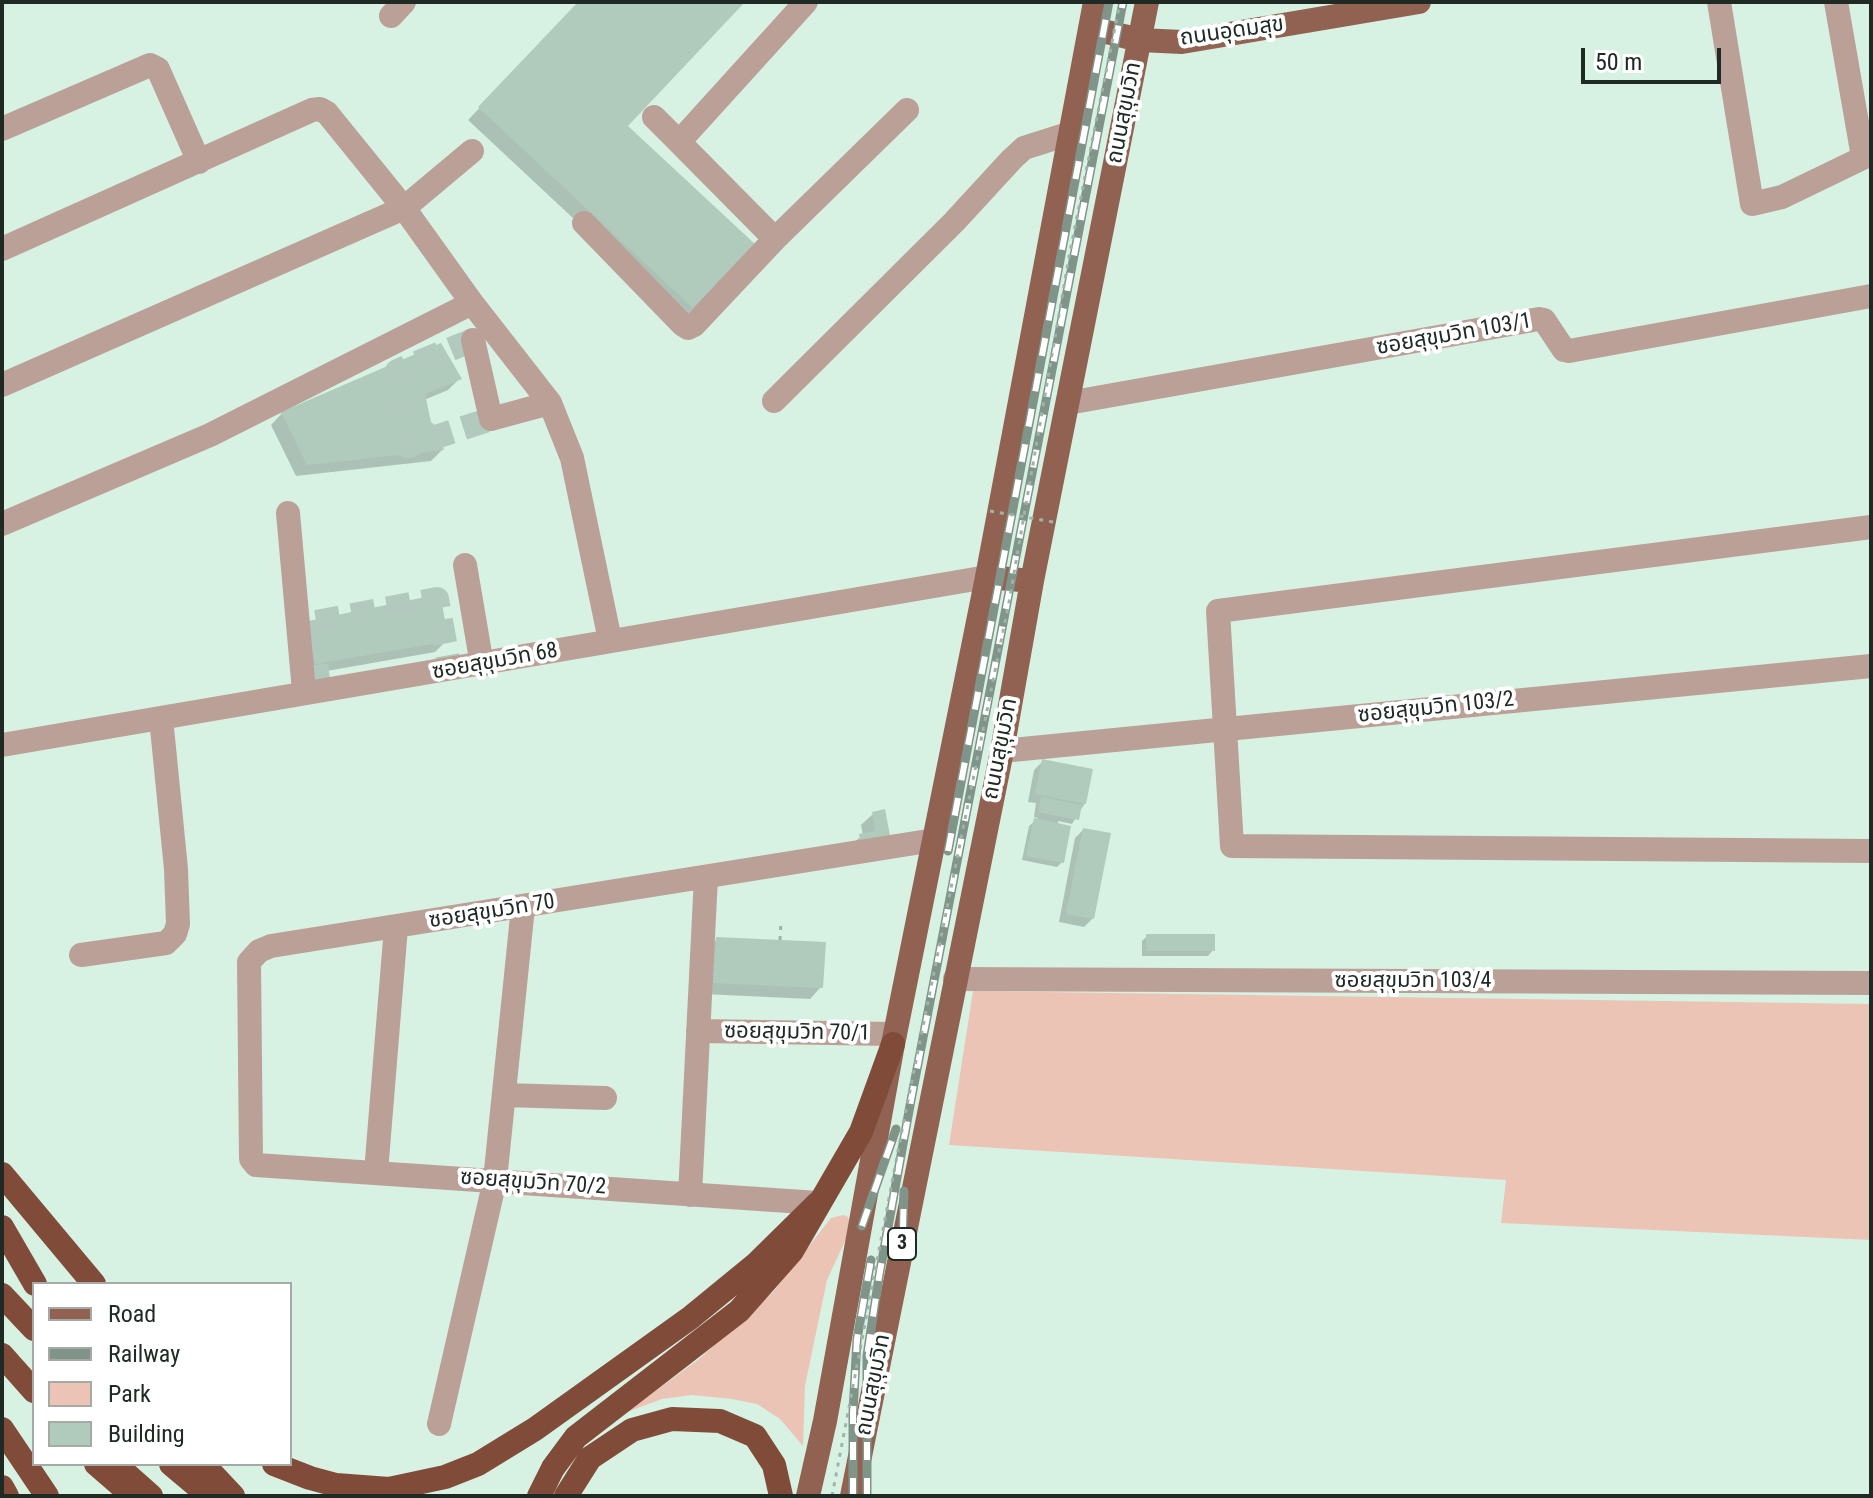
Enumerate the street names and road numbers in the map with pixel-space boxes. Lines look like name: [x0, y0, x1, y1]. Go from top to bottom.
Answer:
street label: ถนนอุดมสุข: [1178, 12, 1286, 52]
street label: ถนนสุขุมวิท: [1102, 60, 1148, 166]
street label: ซอยสุขุมวิท 103/1: [1374, 308, 1534, 362]
street label: ซอยสุขุมวิท 68: [430, 638, 560, 686]
street label: ซอยสุขุมวิท 103/2: [1357, 687, 1515, 729]
street label: ถนนสุขุมวิท: [978, 696, 1024, 802]
street label: ซอยสุขุมวิท 70: [427, 889, 557, 935]
street label: ซอยสุขุมวิท 103/4: [1335, 968, 1491, 994]
street label: ซอยสุขุมวิท 70/1: [724, 1019, 870, 1047]
street label: ซอยสุขุมวิท 70/2: [459, 1165, 607, 1201]
road number: 3: [888, 1228, 916, 1260]
street label: ถนนสุขุมวิท: [851, 1332, 897, 1438]

